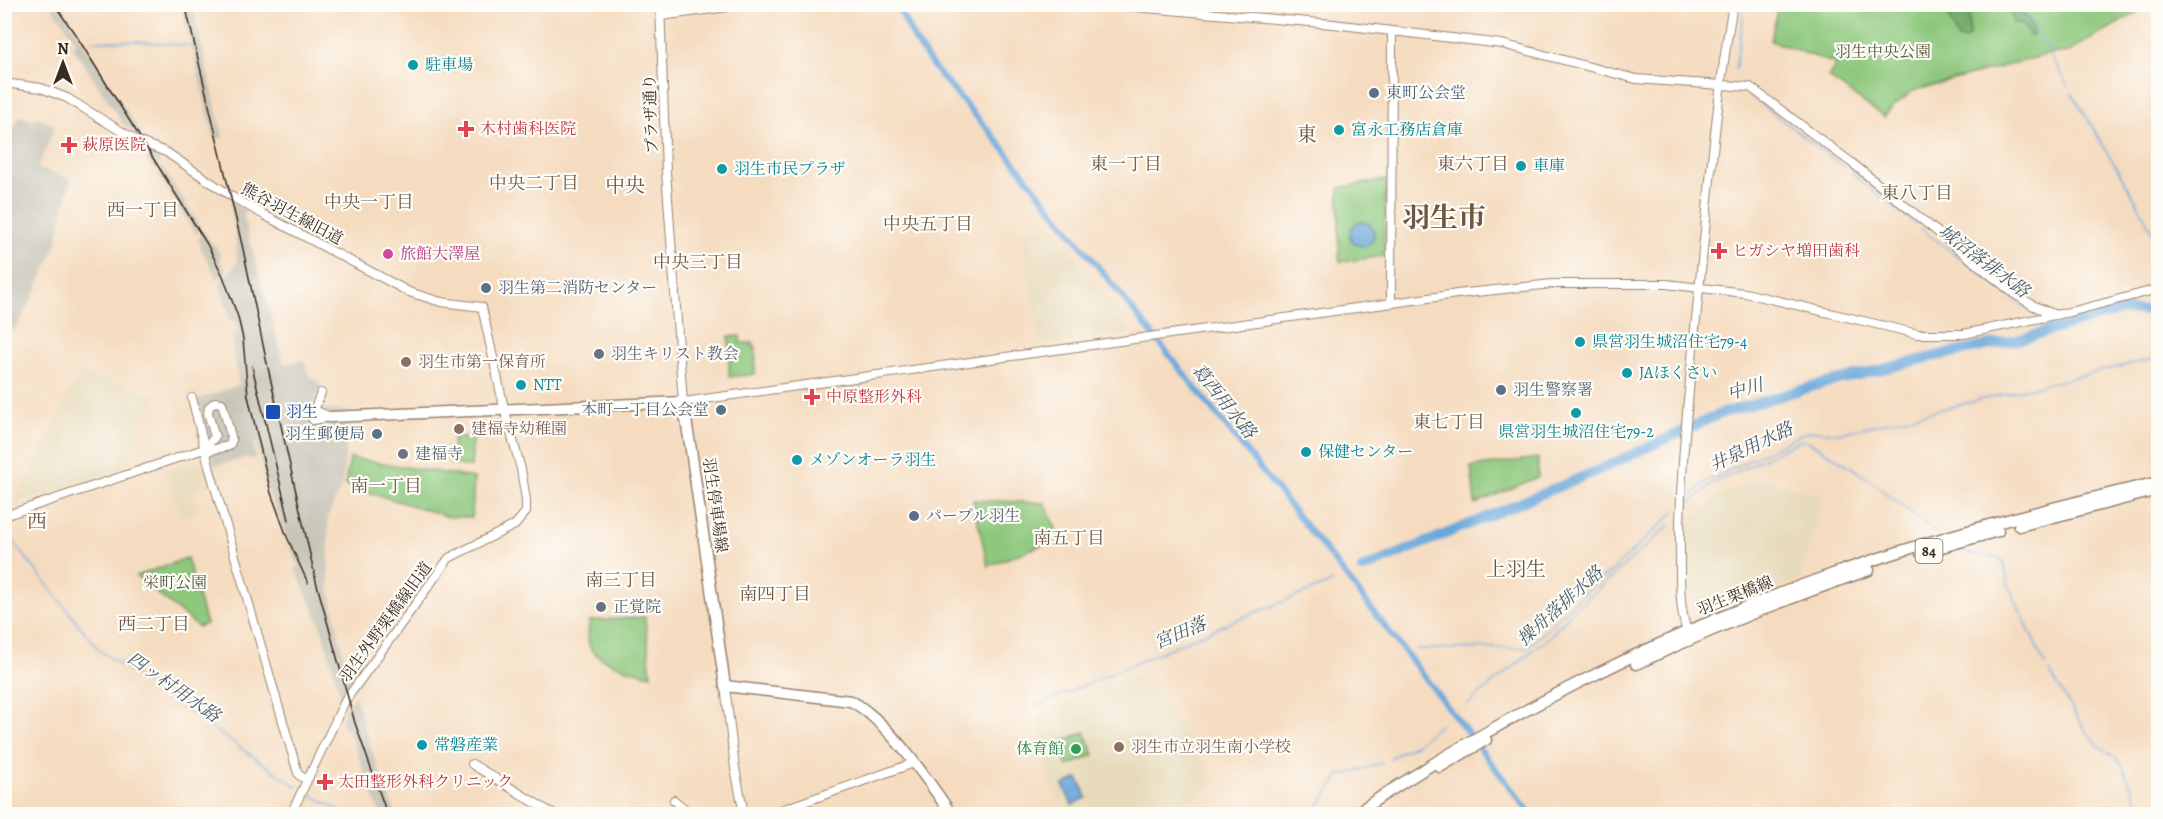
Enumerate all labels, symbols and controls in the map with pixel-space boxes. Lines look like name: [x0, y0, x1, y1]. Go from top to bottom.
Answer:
north arrow: [33, 33, 93, 93]
text: N: [57, 38, 69, 60]
park label: 羽生中央公園: [1835, 41, 1931, 63]
place label: 駐車場: [425, 54, 473, 76]
marker: 駐車場: [406, 58, 420, 72]
street label: プラザ通り: [639, 74, 663, 154]
place label: 東町公会堂: [1386, 82, 1466, 104]
marker: 東町公会堂: [1367, 86, 1381, 100]
place label: 木村歯科医院: [480, 118, 576, 140]
place label: 富永工務店倉庫: [1351, 119, 1463, 141]
marker: 木村歯科医院: [457, 120, 475, 138]
district label: 東: [1297, 121, 1317, 148]
marker: 富永工務店倉庫: [1332, 123, 1346, 137]
place label: 萩原医院: [82, 134, 146, 156]
marker: 萩原医院: [60, 136, 78, 154]
district label: 東一丁目: [1090, 152, 1162, 176]
district label: 東六丁目: [1437, 152, 1509, 176]
place label: 車庫: [1533, 155, 1565, 177]
place label: 羽生市民プラザ: [734, 158, 846, 180]
marker: 車庫: [1514, 159, 1528, 173]
marker: 羽生市民プラザ: [715, 162, 729, 176]
district label: 中央二丁目: [489, 171, 579, 195]
district label: 中央: [605, 172, 645, 199]
street label: 熊谷羽生線旧道: [237, 178, 347, 250]
district label: 東八丁目: [1881, 181, 1953, 205]
district label: 中央一丁目: [324, 190, 414, 214]
district label: 西一丁目: [107, 198, 179, 222]
district label: 羽生市: [1402, 199, 1486, 237]
district label: 中央五丁目: [883, 212, 973, 236]
water label: 城沼落排水路: [1934, 219, 2036, 304]
place label: ヒガシヤ増田歯科: [1732, 240, 1860, 262]
marker: ヒガシヤ増田歯科: [1710, 242, 1728, 260]
place label: 旅館大澤屋: [400, 243, 480, 265]
marker: 旅館大澤屋: [381, 247, 395, 261]
district label: 中央三丁目: [653, 250, 743, 274]
place label: 羽生第二消防センター: [498, 277, 657, 299]
marker: 羽生第二消防センター: [479, 281, 493, 295]
place label: 県営羽生城沼住宅79-4: [1592, 331, 1747, 353]
marker: 県営羽生城沼住宅79-4: [1573, 335, 1587, 349]
place label: 羽生キリスト教会: [611, 343, 739, 365]
marker: 羽生キリスト教会: [592, 347, 606, 361]
place label: 羽生市第一保育所: [418, 351, 546, 373]
marker: 羽生市第一保育所: [399, 355, 413, 369]
water label: 葛西用水路: [1186, 358, 1263, 445]
place label: JAほくさい: [1639, 362, 1717, 384]
marker: JAほくさい: [1620, 366, 1634, 380]
water label: 中川: [1724, 372, 1768, 405]
place label: NTT: [533, 374, 562, 396]
marker: NTT: [514, 378, 528, 392]
place label: 羽生警察署: [1513, 379, 1593, 401]
marker: 羽生警察署: [1494, 383, 1508, 397]
place label: 中原整形外科: [826, 386, 922, 408]
marker: 中原整形外科: [803, 388, 821, 406]
place label: 本町一丁目公会堂: [581, 399, 709, 421]
place label: 羽生: [286, 401, 318, 423]
marker: 羽生: [264, 403, 282, 421]
marker: 本町一丁目公会堂: [714, 403, 728, 417]
marker: 県営羽生城沼住宅79-2: [1569, 406, 1583, 420]
district label: 東七丁目: [1413, 410, 1485, 434]
water label: 井泉用水路: [1705, 416, 1799, 478]
place label: 建福寺幼稚園: [471, 418, 567, 440]
place label: 県営羽生城沼住宅79-2: [1498, 421, 1654, 443]
marker: 建福寺幼稚園: [452, 422, 466, 436]
place label: 羽生郵便局: [285, 423, 365, 445]
marker: 羽生郵便局: [370, 427, 384, 441]
place label: 保健センター: [1318, 441, 1413, 463]
place label: 建福寺: [415, 443, 463, 465]
marker: 保健センター: [1299, 445, 1313, 459]
marker: 建福寺: [396, 447, 410, 461]
place label: メゾンオーラ羽生: [809, 449, 937, 471]
marker: メゾンオーラ羽生: [790, 453, 804, 467]
street label: 羽生停車場線: [697, 456, 733, 554]
district label: 南一丁目: [350, 474, 422, 498]
place label: パープル羽生: [926, 505, 1021, 527]
district label: 西: [27, 508, 47, 535]
marker: パープル羽生: [907, 509, 921, 523]
district label: 南五丁目: [1033, 526, 1105, 550]
road number: 84: [1916, 539, 1942, 563]
district label: 上羽生: [1486, 556, 1546, 583]
street label: 羽生外野栗橋線旧道: [335, 557, 437, 687]
water label: 操舟落排水路: [1512, 560, 1610, 651]
district label: 南三丁目: [585, 568, 657, 592]
street label: 羽生栗橋線: [1694, 571, 1776, 621]
park label: 栄町公園: [143, 572, 207, 594]
district label: 南四丁目: [739, 582, 811, 606]
place label: 正覚院: [613, 596, 661, 618]
marker: 正覚院: [594, 600, 608, 614]
water label: 宮田落: [1150, 610, 1212, 655]
district label: 西二丁目: [118, 612, 190, 636]
water label: 四ッ村用水路: [123, 646, 227, 729]
place label: 常磐産業: [434, 734, 498, 756]
place label: 羽生市立羽生南小学校: [1131, 736, 1291, 758]
marker: 常磐産業: [415, 738, 429, 752]
place label: 体育館: [1016, 738, 1064, 760]
marker: 羽生市立羽生南小学校: [1112, 740, 1126, 754]
marker: 体育館: [1069, 742, 1083, 756]
place label: 太田整形外科クリニック: [338, 771, 513, 793]
marker: 太田整形外科クリニック: [316, 773, 334, 791]

